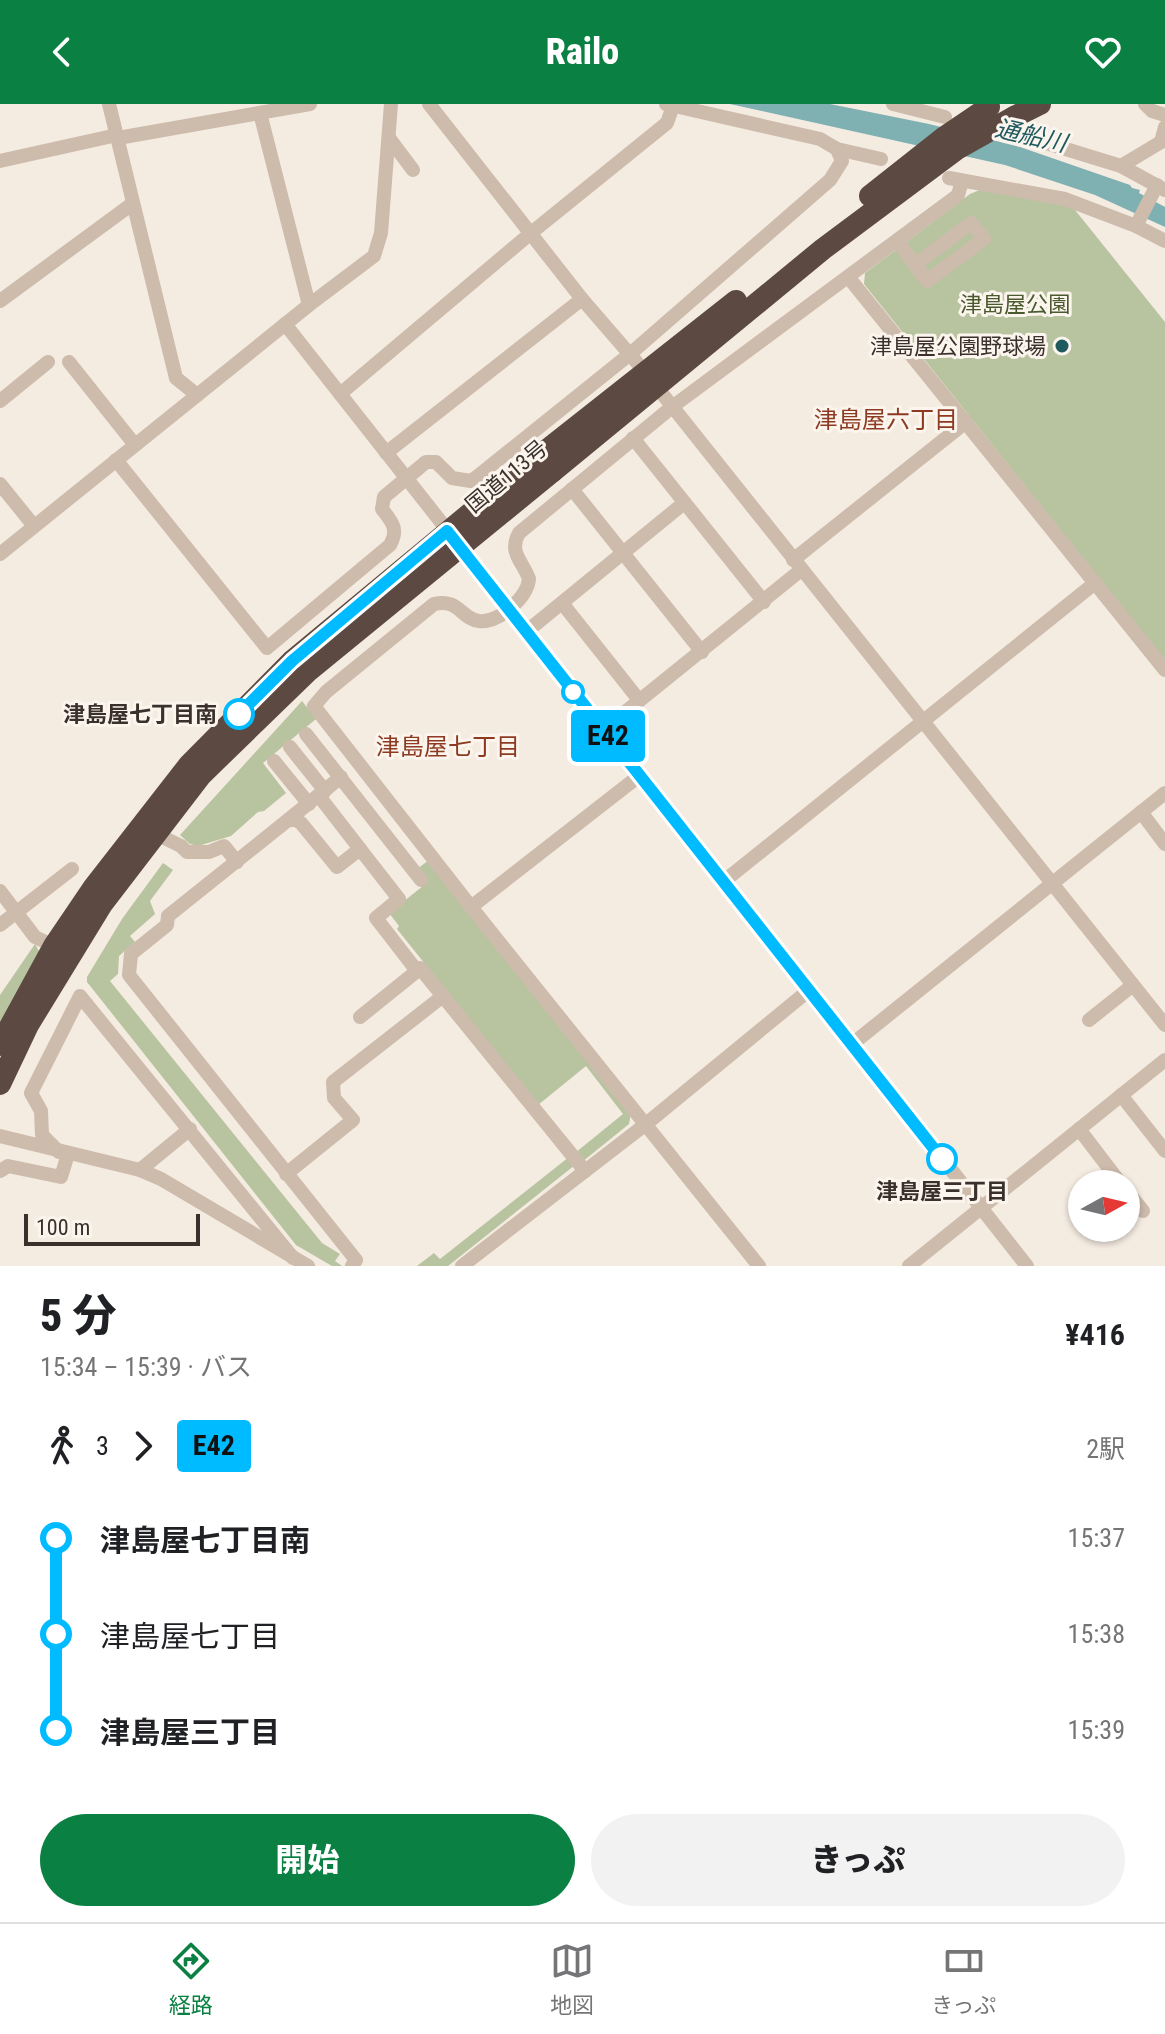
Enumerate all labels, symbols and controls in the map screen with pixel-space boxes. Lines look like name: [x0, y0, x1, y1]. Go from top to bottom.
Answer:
icon: back: [40, 30, 84, 74]
icon: heart: [1081, 30, 1125, 74]
text: Railo: [546, 31, 619, 73]
water label: 通船川: [993, 114, 1072, 158]
park label: 津島屋公園: [960, 292, 1070, 317]
place label: 津島屋公園野球場: [870, 334, 1046, 359]
marker: 津島屋公園野球場: [1053, 337, 1071, 355]
district label: 津島屋六丁目: [814, 406, 958, 434]
street label: 国道113号: [461, 435, 552, 518]
unlabelled marker: [562, 681, 584, 703]
marker: 津島屋七丁目南: [224, 699, 254, 729]
place label: 津島屋七丁目南: [63, 702, 217, 727]
line badge: E42: [562, 710, 654, 762]
text: E42: [587, 719, 629, 752]
district label: 津島屋七丁目: [376, 733, 520, 761]
marker: 津島屋三丁目: [927, 1144, 957, 1174]
north arrow: [1068, 1170, 1140, 1242]
map controls: [1068, 1170, 1140, 1242]
place label: 津島屋三丁目: [876, 1179, 1008, 1204]
scale bar: [24, 1210, 200, 1246]
text: 100 m: [36, 1215, 90, 1240]
text: 5 分: [40, 1290, 117, 1342]
text: ¥416: [1065, 1317, 1125, 1352]
text: 15:34 – 15:39 · バス: [40, 1352, 252, 1382]
icon: walk: [40, 1424, 84, 1468]
icon: forward: [121, 1424, 165, 1468]
text: E42: [193, 1429, 235, 1462]
text: 3: [96, 1431, 109, 1461]
text: 2駅: [1086, 1434, 1125, 1464]
text: 津島屋七丁目南: [100, 1523, 310, 1558]
text: 15:37: [1068, 1523, 1125, 1553]
text: 津島屋七丁目: [100, 1619, 280, 1654]
text: 15:38: [1068, 1619, 1125, 1649]
text: 津島屋三丁目: [100, 1715, 280, 1750]
text: 15:39: [1068, 1715, 1125, 1745]
button: 開始: [40, 1814, 575, 1906]
button: きっぷ: [591, 1814, 1125, 1906]
tab: 経路: [169, 1939, 213, 2019]
tab: 地図: [550, 1939, 594, 2019]
tab: きっぷ: [931, 1939, 996, 2019]

